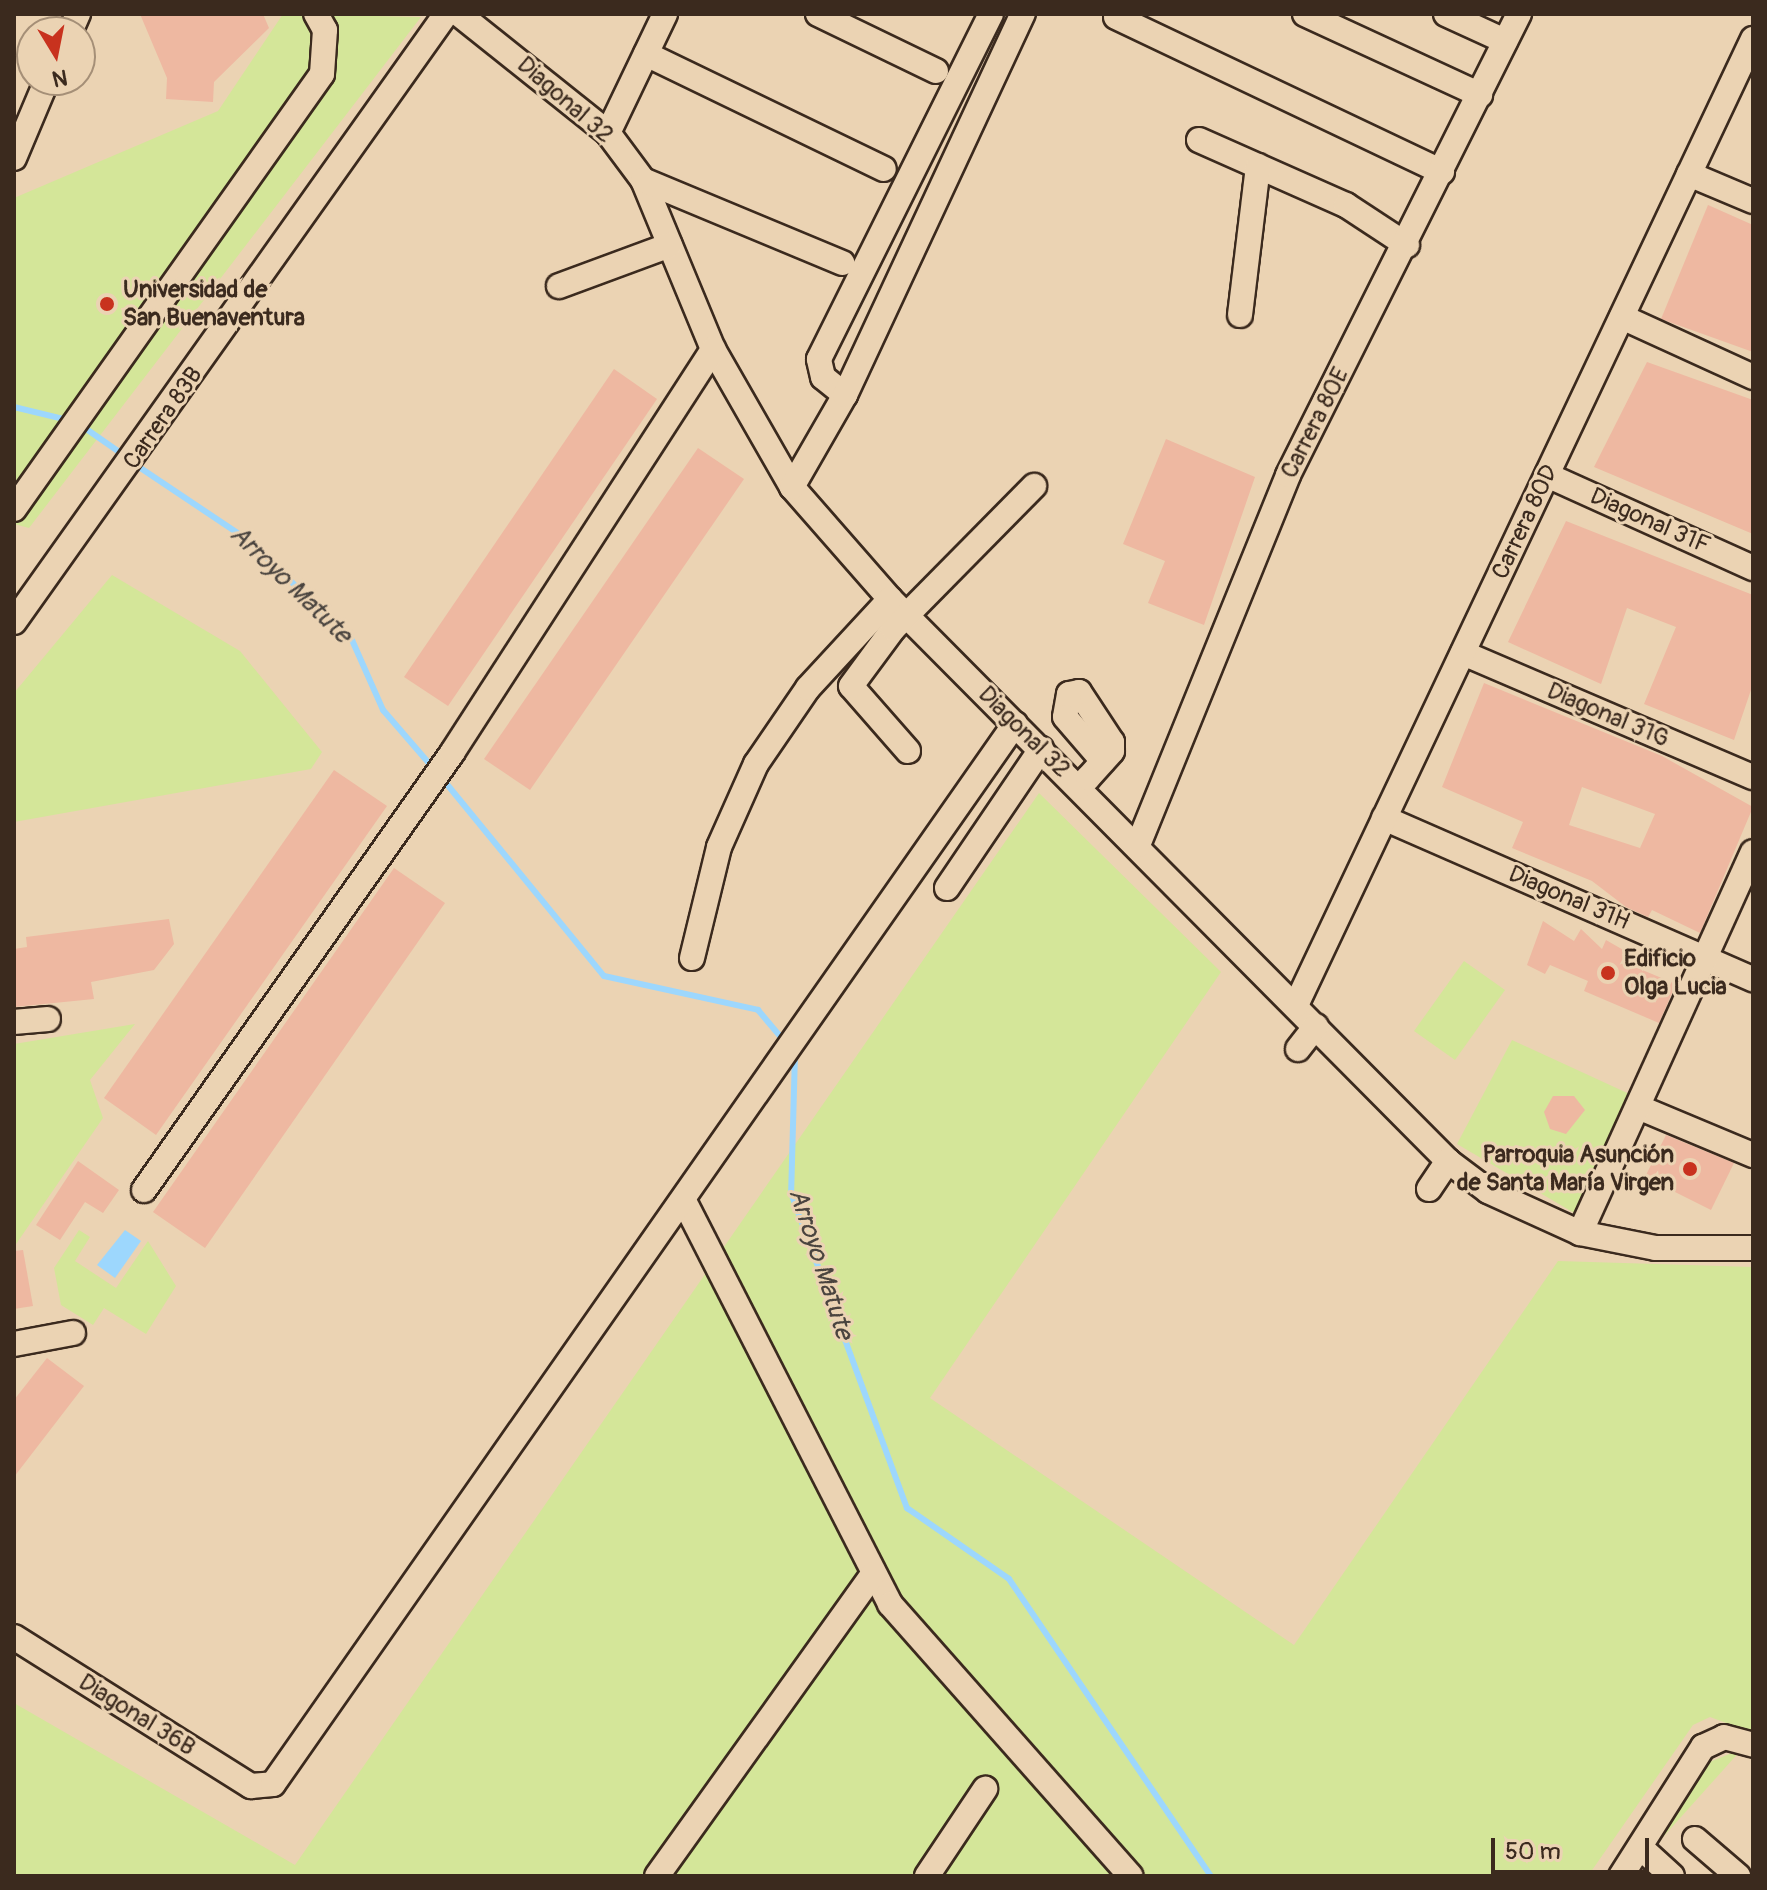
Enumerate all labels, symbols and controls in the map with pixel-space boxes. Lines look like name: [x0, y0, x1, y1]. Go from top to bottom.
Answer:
north arrow: [16, 16, 96, 96]
street label: Diagonal 32: [511, 51, 619, 149]
text: N: [50, 63, 70, 93]
place label: Universidad de San Buenaventura: [123, 276, 305, 332]
marker: Universidad de San Buenaventura: [98, 295, 116, 313]
street label: Carrera 83B: [117, 361, 209, 475]
street label: Carrera 80E: [1275, 363, 1355, 483]
street label: Carrera 80D: [1486, 460, 1564, 584]
street label: Diagonal 31F: [1586, 482, 1714, 560]
water label: Arroyo Matute: [223, 519, 357, 651]
street label: Diagonal 31G: [1543, 676, 1673, 754]
street label: Diagonal 32: [972, 680, 1076, 784]
street label: Diagonal 31H: [1504, 860, 1634, 936]
place label: Edificio Olga Lucia: [1624, 945, 1727, 1001]
marker: Edificio Olga Lucia: [1599, 964, 1617, 982]
place label: Parroquia Asunción de Santa María Virgen: [1457, 1141, 1674, 1197]
marker: Parroquia Asunción de Santa María Virgen: [1681, 1160, 1699, 1178]
water label: Arroyo Matute: [781, 1185, 859, 1343]
street label: Diagonal 36B: [73, 1668, 201, 1762]
scale bar: [1495, 1822, 1653, 1872]
text: 50 m: [1505, 1837, 1561, 1866]

